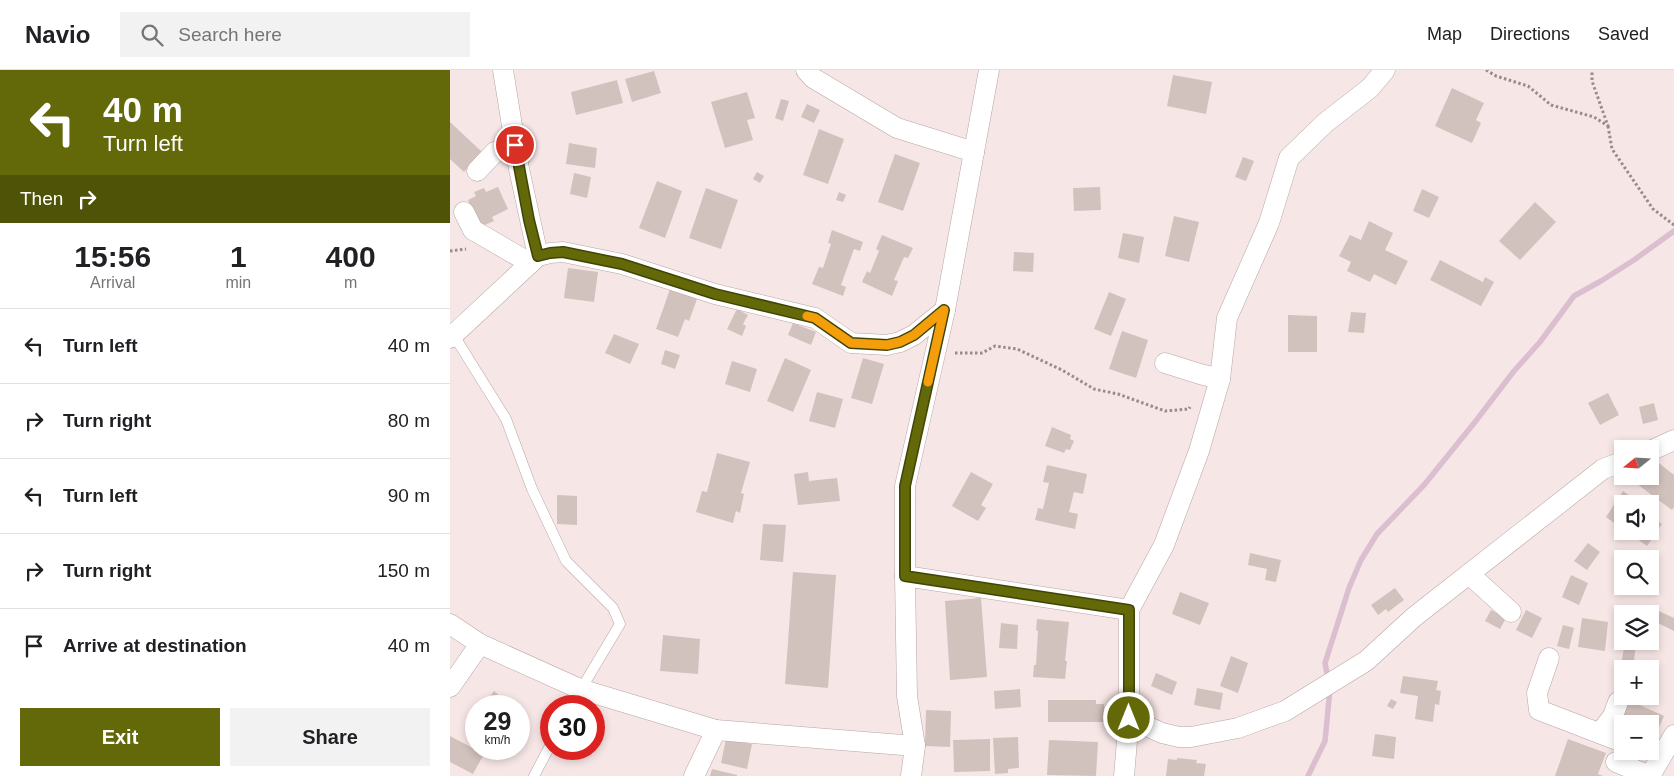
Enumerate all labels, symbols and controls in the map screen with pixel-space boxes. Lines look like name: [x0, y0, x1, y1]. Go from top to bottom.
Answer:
search box: [120, 12, 470, 57]
text: Navio: [25, 21, 90, 48]
icon: search: [138, 21, 166, 49]
text: Search here: [178, 24, 282, 45]
text: Map: [1427, 24, 1462, 44]
text: Directions: [1490, 24, 1570, 44]
text: Saved: [1598, 24, 1649, 44]
icon: left: [20, 90, 85, 155]
text: 40 m: [103, 90, 183, 129]
pin: [494, 124, 536, 166]
text: Turn left: [103, 131, 183, 156]
icon: arrive: [501, 131, 529, 159]
icon: right: [73, 185, 101, 213]
text: Then: [20, 188, 63, 209]
text: 15:56: [74, 240, 151, 273]
text: 1: [230, 240, 247, 273]
text: 400: [326, 240, 376, 273]
text: Arrival: [90, 274, 135, 291]
text: min: [225, 274, 251, 291]
text: m: [344, 274, 357, 291]
icon: left: [20, 332, 48, 360]
text: Turn left: [63, 335, 138, 356]
text: 40 m: [388, 335, 430, 356]
icon: right: [20, 407, 48, 435]
text: Turn right: [63, 410, 151, 431]
text: 80 m: [388, 410, 430, 431]
north arrow: [1614, 440, 1659, 485]
map controls: [1614, 440, 1659, 760]
icon: left: [20, 482, 48, 510]
text: Turn left: [63, 485, 138, 506]
text: 90 m: [388, 485, 430, 506]
button: sound: [1614, 495, 1659, 540]
button: search: [1614, 550, 1659, 595]
icon: right: [20, 557, 48, 585]
text: Turn right: [63, 560, 151, 581]
text: 150 m: [377, 560, 430, 581]
button: layers: [1614, 605, 1659, 650]
icon: arrive: [20, 632, 48, 660]
text: Arrive at destination: [63, 635, 247, 656]
text: 40 m: [388, 635, 430, 656]
button: +: [1614, 660, 1659, 705]
position arrow: [1102, 691, 1154, 743]
speed limit sign: 30: [540, 695, 605, 760]
text: 29: [484, 707, 511, 735]
button: Exit: [20, 708, 220, 766]
button: Share: [230, 708, 430, 766]
button: −: [1614, 715, 1659, 760]
text: km/h: [484, 733, 511, 747]

